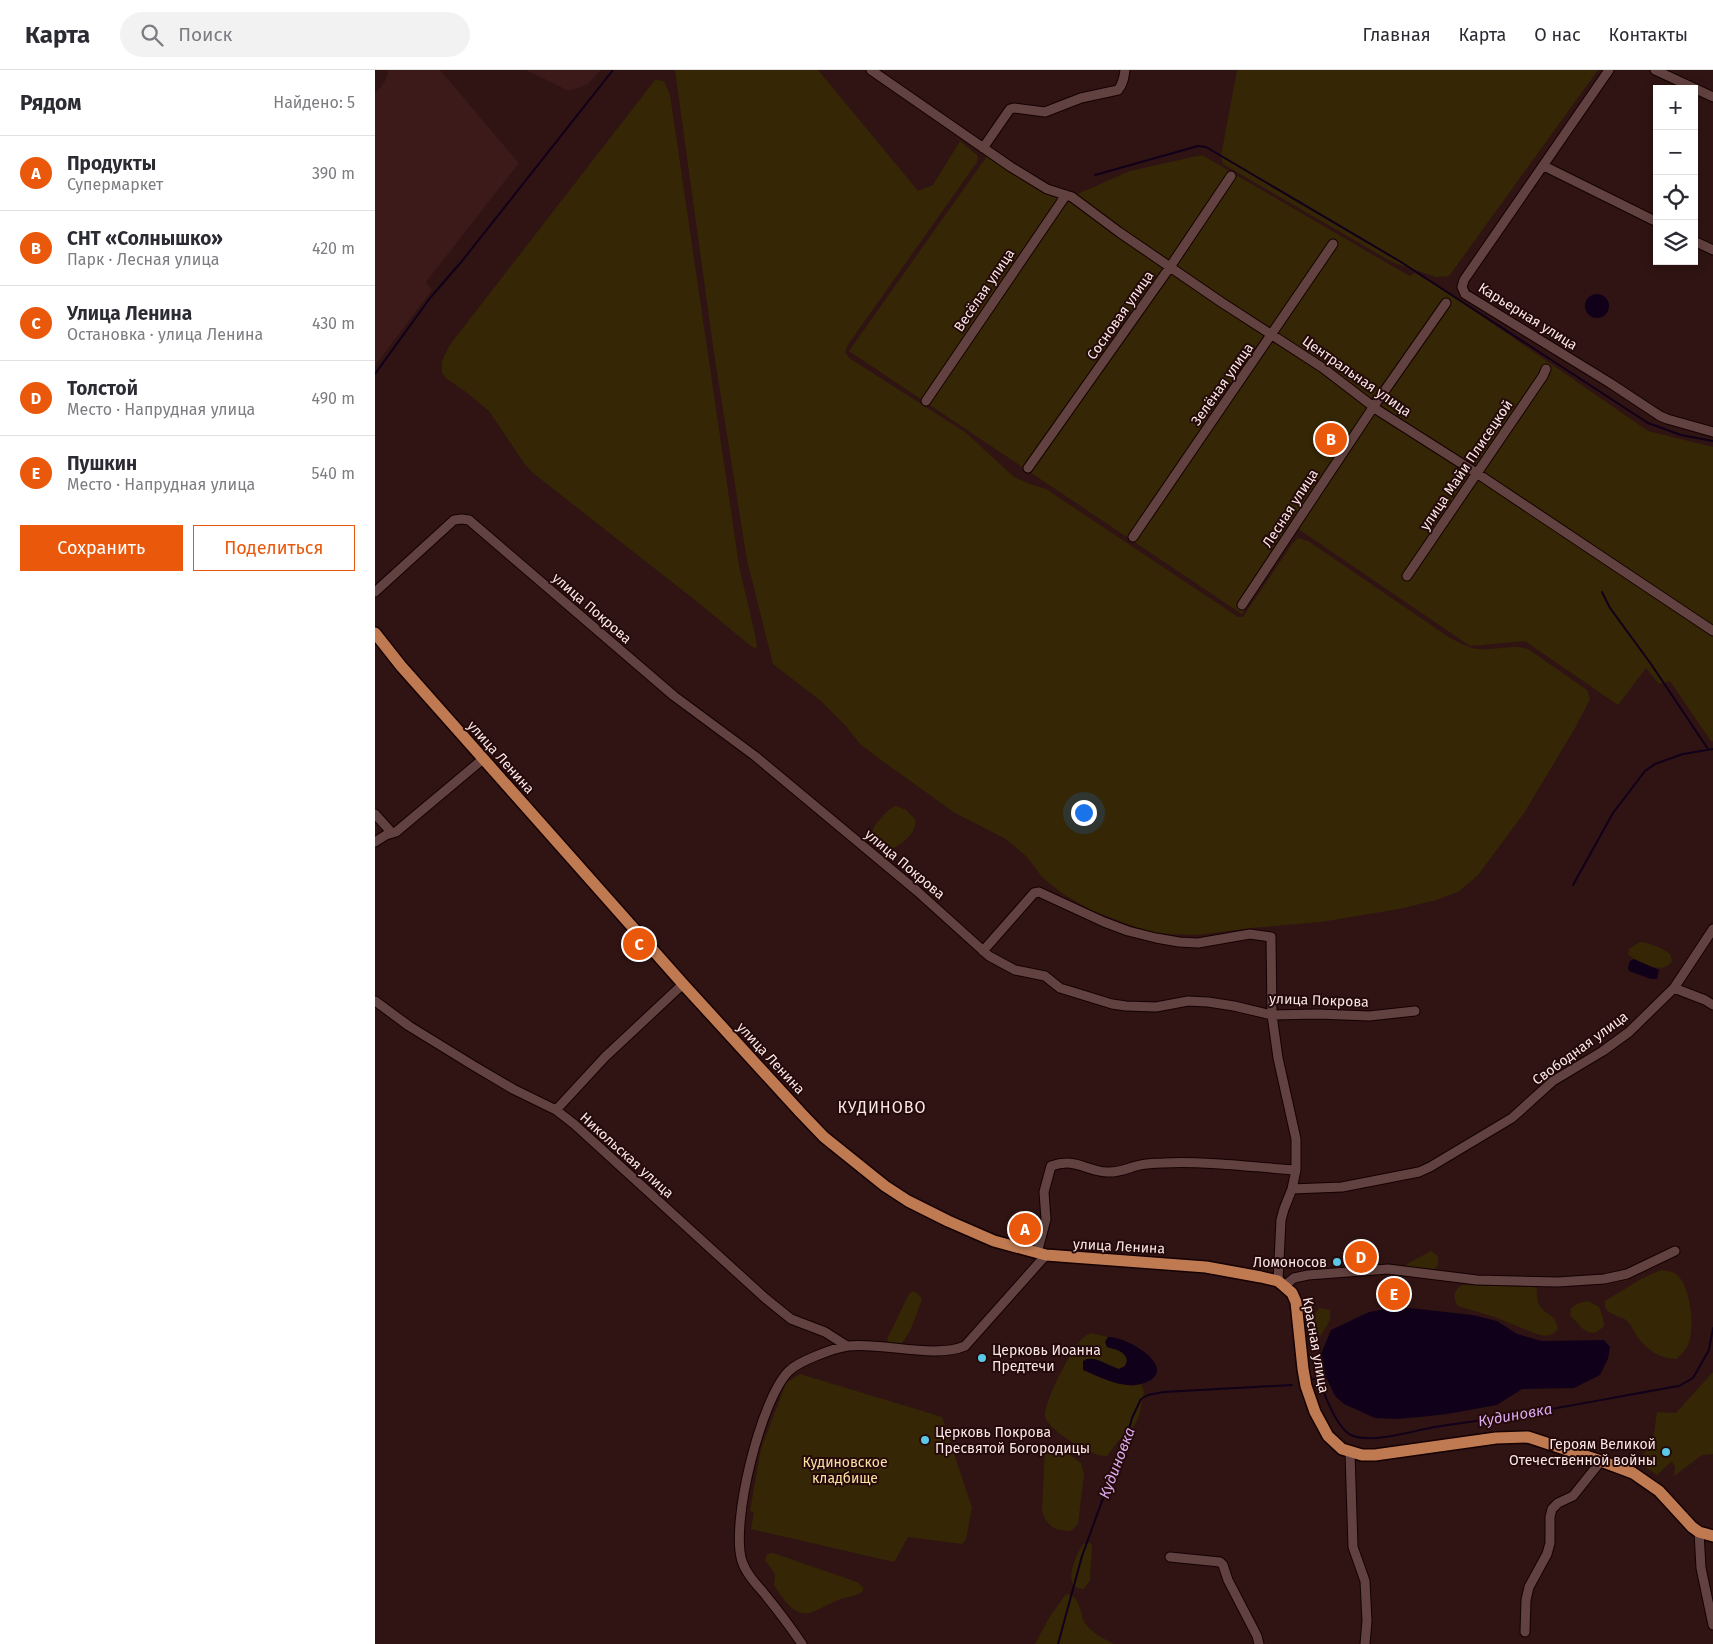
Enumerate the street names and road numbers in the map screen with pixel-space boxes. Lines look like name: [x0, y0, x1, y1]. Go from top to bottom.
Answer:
street label: Весёлая улица: [950, 246, 1018, 335]
street label: Сосновая улица: [1083, 268, 1157, 363]
street label: Карьерная улица: [1475, 279, 1580, 354]
street label: Центральная улица: [1299, 332, 1414, 420]
street label: Зелёная улица: [1188, 340, 1257, 429]
street label: улица Майи Плисецкой: [1416, 397, 1516, 534]
street label: Лесная улица: [1259, 466, 1322, 551]
street label: улица Покрова: [549, 569, 635, 647]
street label: улица Ленина: [463, 717, 538, 797]
street label: улица Покрова: [861, 826, 948, 903]
street label: улица Покрова: [1269, 990, 1369, 1011]
street label: Свободная улица: [1529, 1008, 1631, 1089]
street label: улица Ленина: [733, 1019, 808, 1098]
street label: Никольская улица: [576, 1109, 677, 1202]
street label: улица Ленина: [1072, 1236, 1165, 1257]
street label: Красная улица: [1299, 1296, 1332, 1394]

